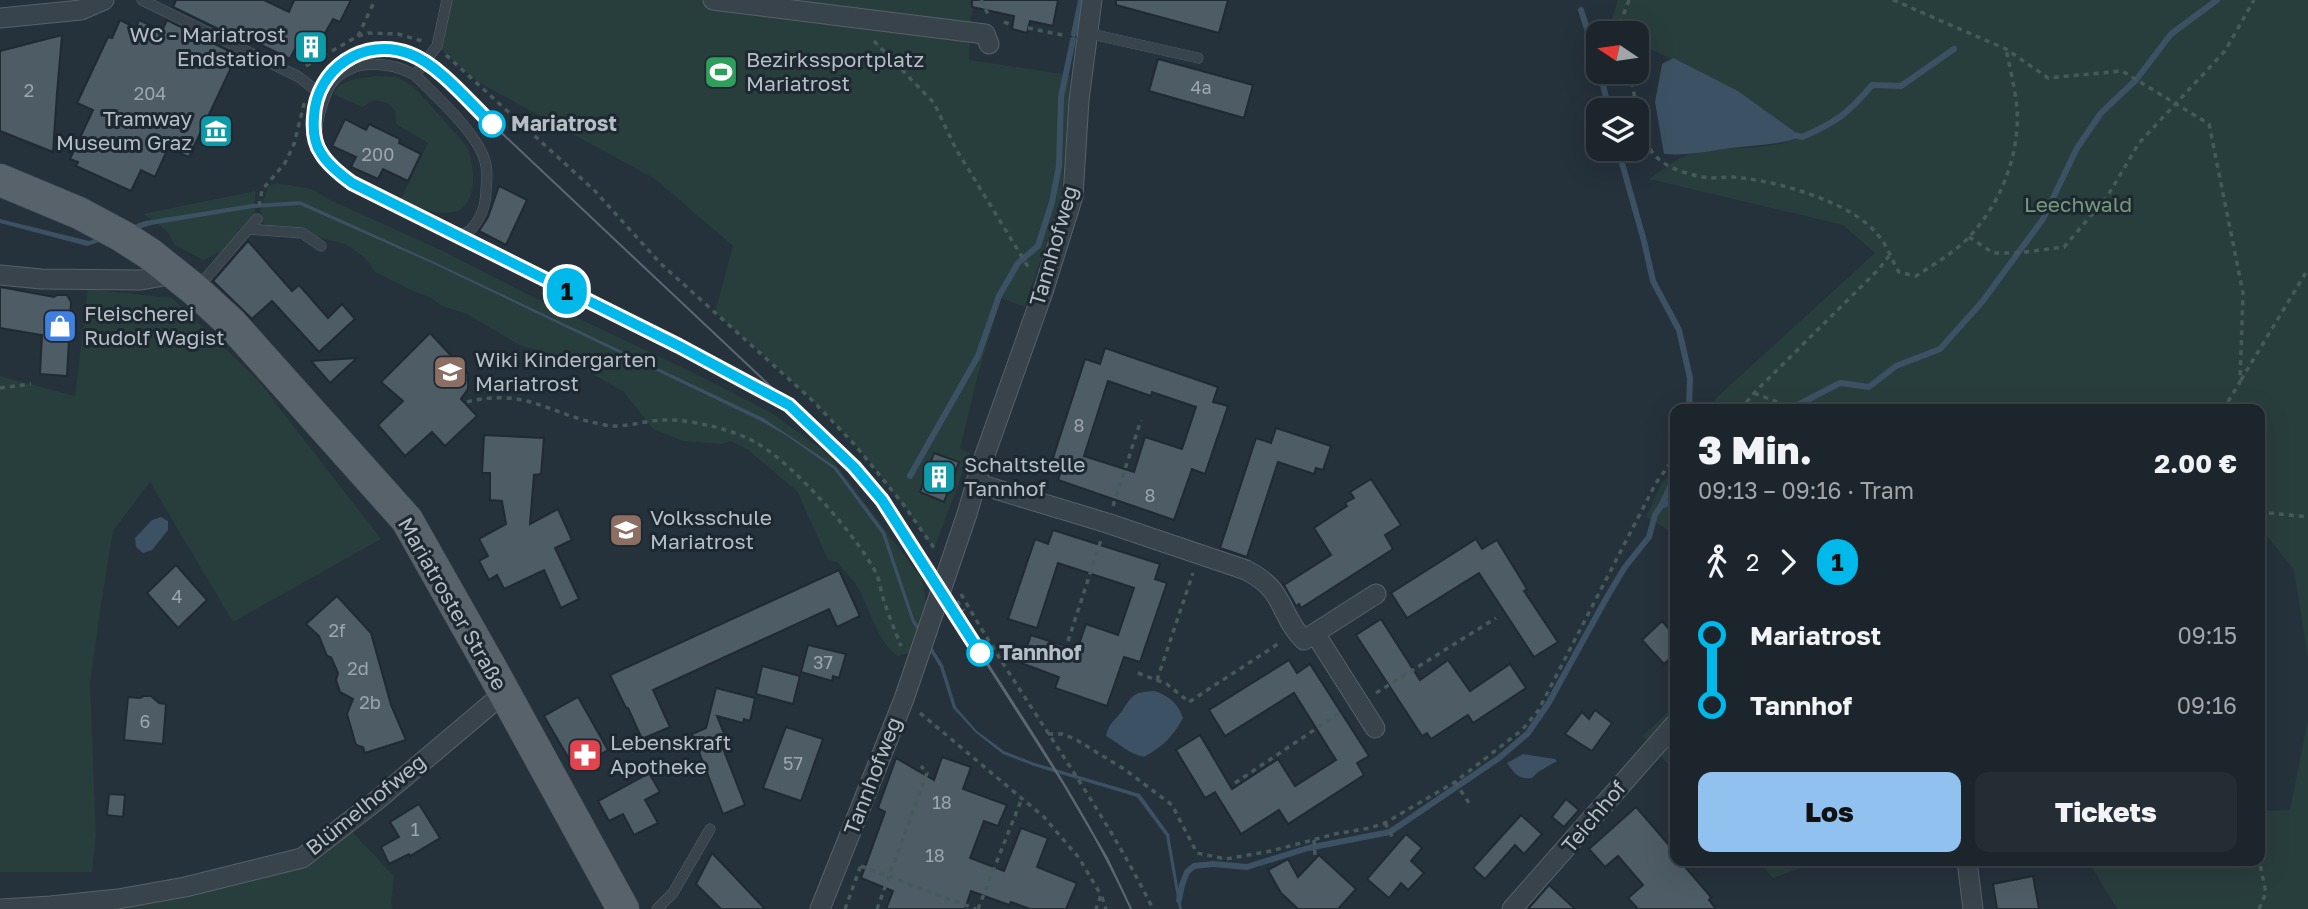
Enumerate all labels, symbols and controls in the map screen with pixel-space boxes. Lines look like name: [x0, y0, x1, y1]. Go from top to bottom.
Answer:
place label: WC - Mariatrost Endstation: [129, 21, 286, 71]
north arrow: [1586, 21, 1648, 84]
map controls: [1586, 21, 1649, 161]
building icon: WC - Mariatrost Endstation: [292, 28, 330, 66]
place label: Bezirkssportplatz Mariatrost: [746, 46, 924, 96]
sports icon: Bezirkssportplatz Mariatrost: [702, 53, 740, 91]
house number: 4a: [1190, 76, 1212, 98]
house number: 2: [24, 79, 34, 101]
house number: 204: [134, 82, 166, 104]
button: layers: [1586, 98, 1649, 161]
place label: Tramway Museum Graz: [56, 105, 192, 155]
place label: Mariatrost: [511, 110, 617, 136]
marker: Mariatrost: [479, 111, 505, 137]
museum icon: Tramway Museum Graz: [197, 112, 235, 150]
house number: 200: [362, 143, 394, 165]
street label: Tannhofweg: [1023, 182, 1083, 309]
park label: Leechwald: [2024, 191, 2132, 217]
line badge: 1: [544, 268, 590, 314]
text: 1: [561, 276, 573, 305]
place label: Fleischerei Rudolf Wagist: [84, 300, 225, 350]
shop icon: Fleischerei Rudolf Wagist: [41, 307, 79, 345]
place label: Wiki Kindergarten Mariatrost: [475, 346, 657, 396]
school or university icon: Wiki Kindergarten Mariatrost: [431, 353, 469, 391]
house number: 8: [1074, 414, 1084, 436]
text: 3 Min.: [1698, 427, 1812, 472]
text: 2.00 €: [2154, 448, 2237, 479]
place label: Schaltstelle Tannhof: [964, 451, 1086, 501]
building icon: Schaltstelle Tannhof: [920, 458, 958, 496]
text: 09:13 – 09:16 · Tram: [1698, 476, 1914, 504]
house number: 8: [1145, 484, 1155, 506]
place label: Volksschule Mariatrost: [650, 504, 772, 554]
school or university icon: Volksschule Mariatrost: [607, 511, 645, 549]
street label: Mariatroster Straße: [393, 512, 513, 695]
icon: walk: [1698, 543, 1736, 581]
icon: forward: [1769, 543, 1807, 581]
text: 1: [1831, 547, 1844, 576]
text: 2: [1746, 548, 1759, 576]
house number: 4: [172, 585, 183, 607]
house number: 2f: [328, 619, 346, 641]
text: Mariatrost: [1750, 620, 1881, 651]
text: 09:15: [2177, 621, 2237, 649]
place label: Tannhof: [999, 639, 1082, 665]
marker: Tannhof: [967, 640, 993, 666]
house number: 37: [813, 651, 833, 673]
house number: 2d: [347, 657, 369, 679]
text: Tannhof: [1750, 690, 1852, 721]
house number: 2b: [359, 691, 381, 713]
text: 09:16: [2177, 691, 2237, 719]
house number: 6: [140, 710, 150, 732]
street label: Tannhofweg: [838, 713, 906, 838]
place label: Lebenskraft Apotheke: [610, 729, 731, 779]
pharmacy icon: Lebenskraft Apotheke: [566, 736, 604, 774]
street label: Blümelhofweg: [300, 748, 430, 860]
house number: 57: [783, 752, 803, 774]
button: Los: [1698, 772, 1961, 852]
button: Tickets: [1975, 772, 2237, 852]
street label: Teichhof: [1556, 775, 1631, 858]
house number: 18: [932, 791, 952, 813]
house number: 1: [411, 818, 420, 840]
house number: 18: [925, 844, 945, 866]

